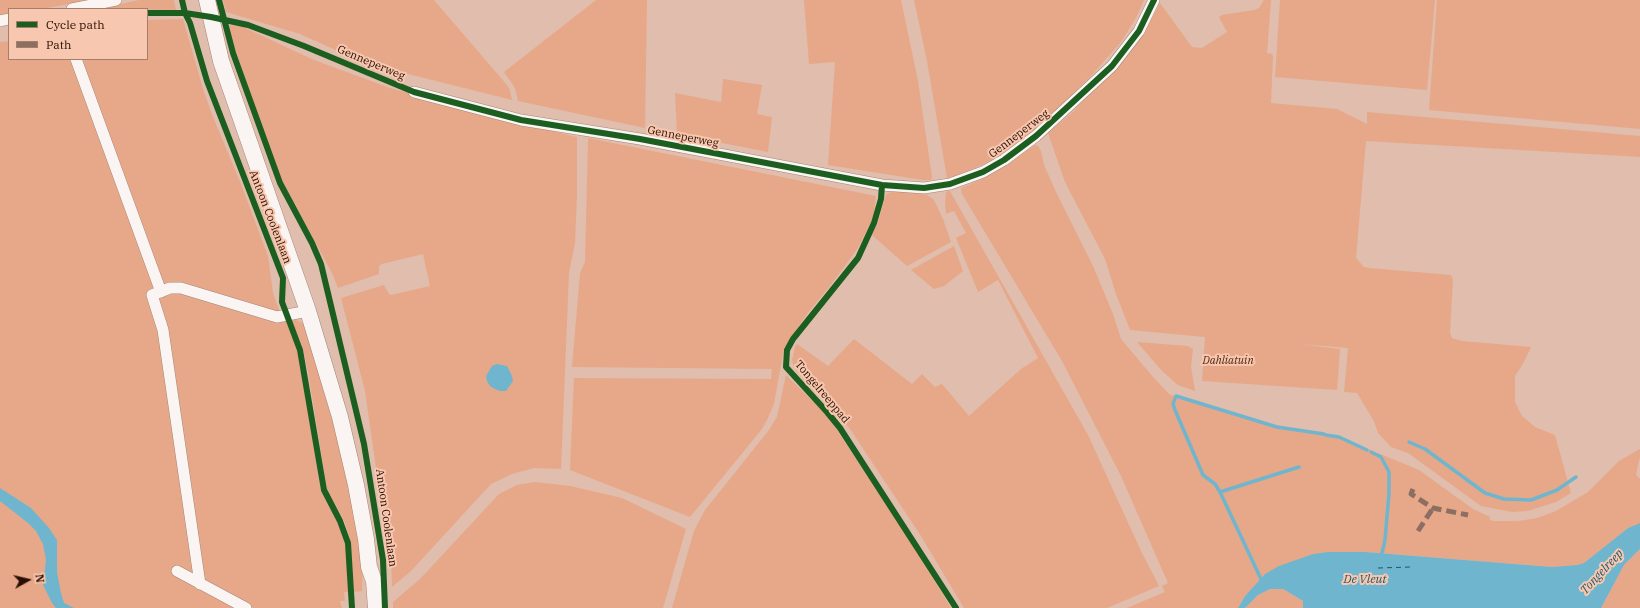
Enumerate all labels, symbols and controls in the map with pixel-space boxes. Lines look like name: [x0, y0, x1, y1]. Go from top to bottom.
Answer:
legend: [8, 8, 148, 60]
text: Cycle path: [46, 17, 105, 32]
text: Path: [46, 37, 71, 52]
street label: Genneperweg: [335, 43, 407, 83]
street label: Genneperweg: [986, 107, 1052, 161]
street label: Genneperweg: [646, 124, 720, 150]
street label: Antoon Coolenlaan: [246, 169, 294, 265]
park label: Dahliatuin: [1202, 354, 1254, 368]
street label: Tongelreeppad: [792, 358, 852, 426]
street label: Antoon Coolenlaan: [373, 468, 399, 568]
water label: Tongelreep: [1578, 547, 1626, 597]
north arrow: [8, 560, 48, 600]
text: N: [32, 573, 47, 584]
water label: De Vleut: [1343, 573, 1387, 587]

